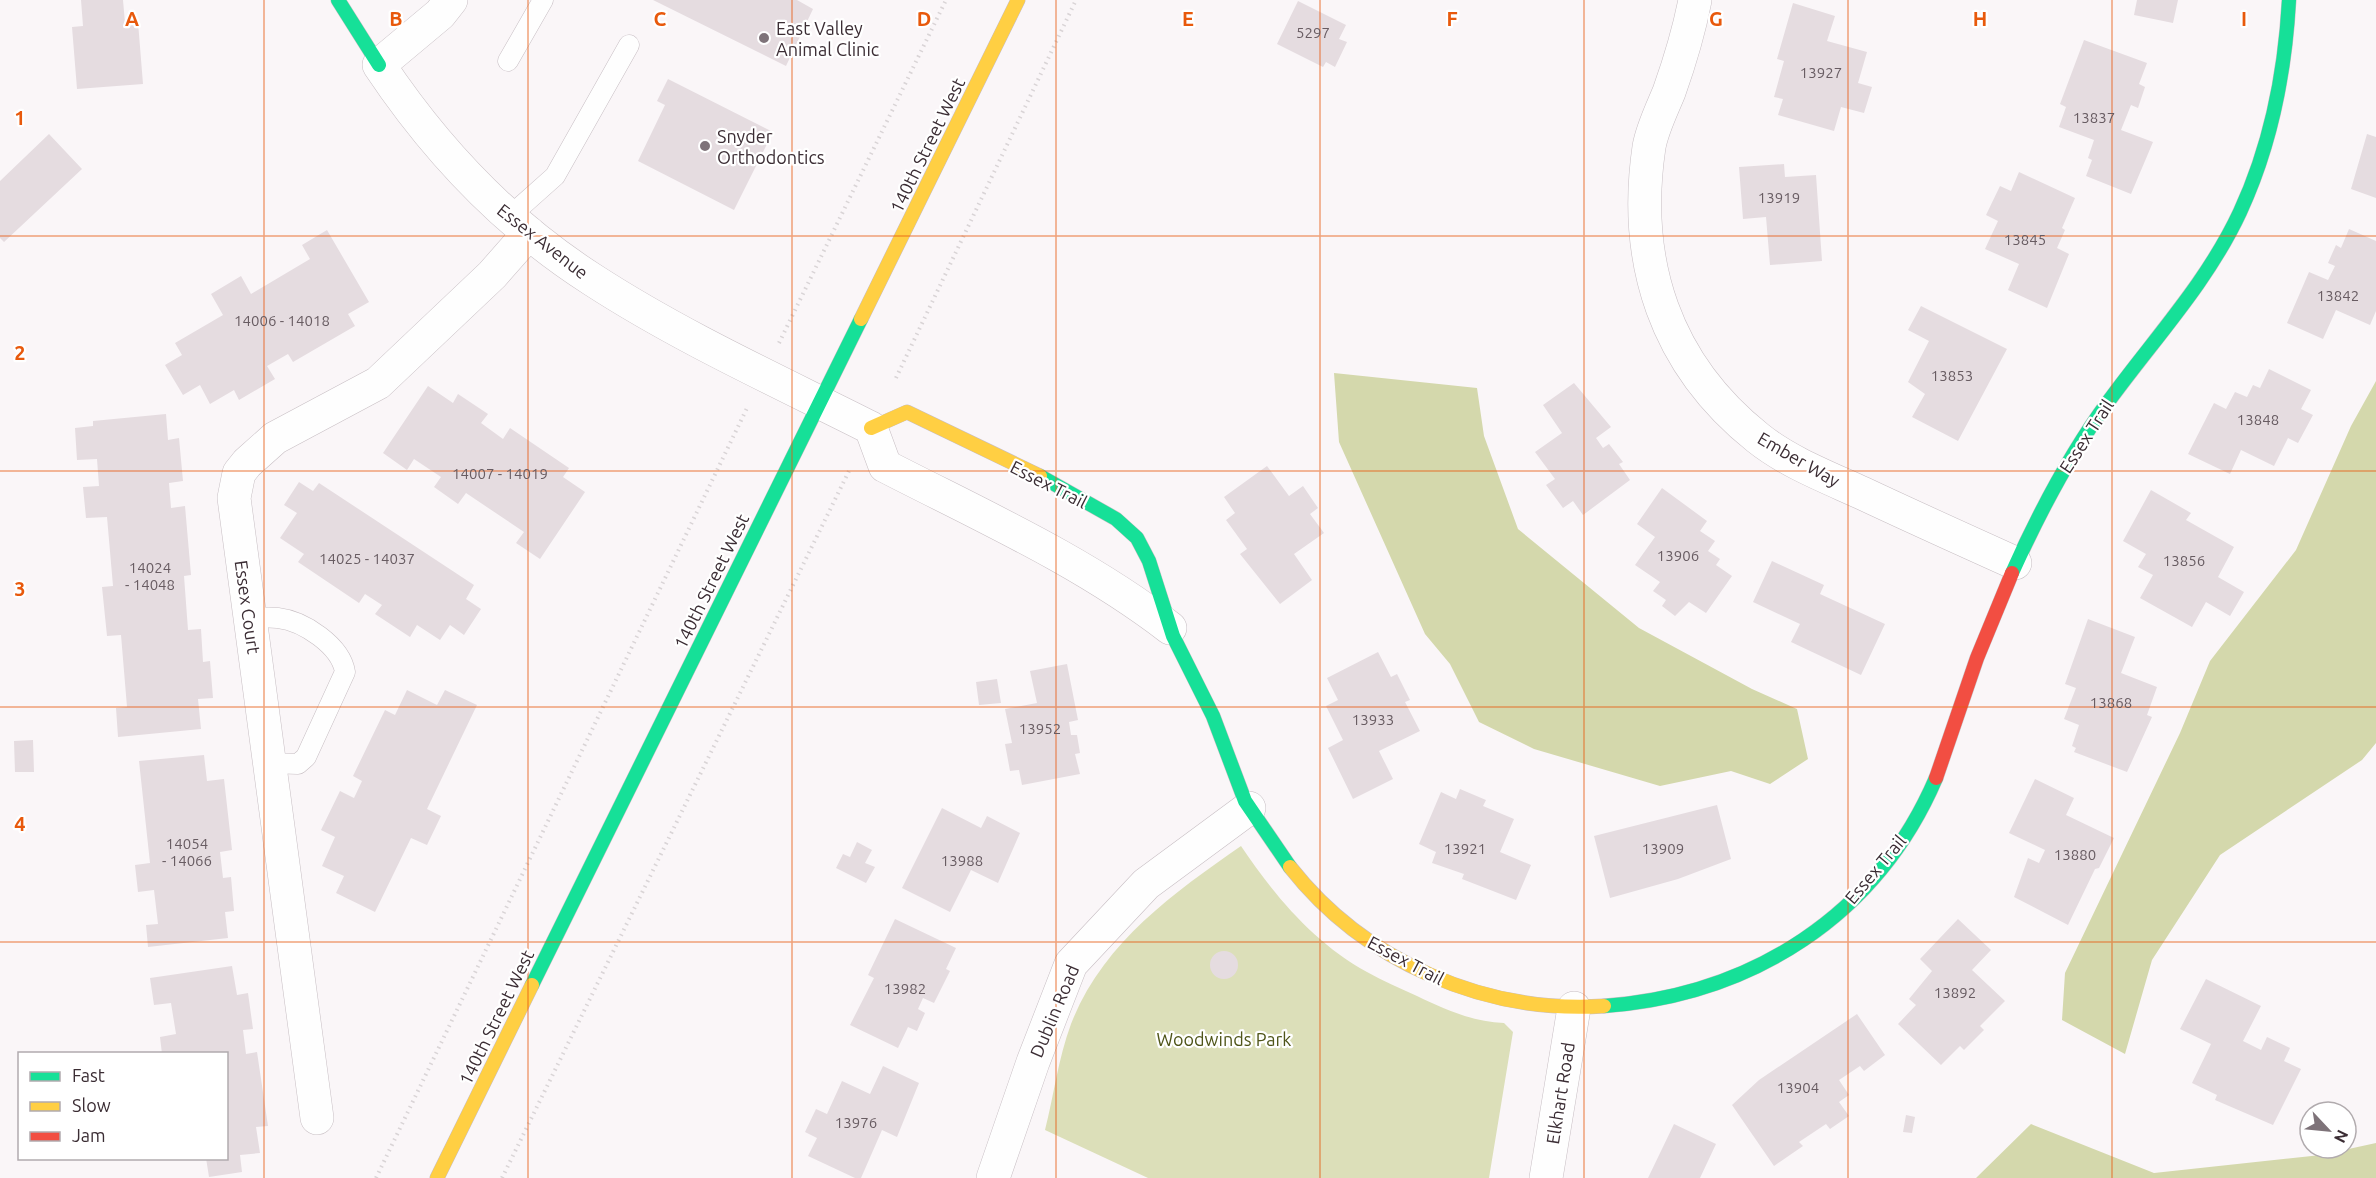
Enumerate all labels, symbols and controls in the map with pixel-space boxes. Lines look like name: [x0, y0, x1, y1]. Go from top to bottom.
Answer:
text: A: [125, 7, 139, 30]
text: B: [389, 7, 403, 30]
text: C: [654, 7, 667, 30]
text: D: [917, 7, 931, 30]
text: E: [1182, 7, 1194, 30]
text: F: [1446, 7, 1458, 30]
text: G: [1709, 7, 1723, 30]
text: H: [1973, 7, 1987, 30]
text: I: [2241, 7, 2247, 30]
place label: East Valley Animal Clinic: [776, 18, 879, 59]
house number: 5297: [1296, 24, 1330, 41]
marker: East Valley Animal Clinic: [757, 31, 771, 45]
house number: 13927: [1800, 64, 1842, 81]
street label: 140th Street West: [886, 74, 968, 216]
text: 1: [14, 106, 26, 129]
house number: 13837: [2073, 109, 2115, 126]
place label: Snyder Orthodontics: [717, 126, 825, 167]
marker: Snyder Orthodontics: [698, 139, 712, 153]
house number: 13919: [1758, 189, 1800, 206]
street label: Essex Avenue: [494, 199, 592, 283]
house number: 13845: [2004, 231, 2046, 248]
house number: 13842: [2317, 287, 2359, 304]
house number: 14006 - 14018: [234, 312, 330, 329]
text: 2: [14, 341, 26, 364]
house number: 13853: [1931, 367, 1973, 384]
street label: Essex Trail: [2055, 395, 2117, 476]
house number: 13848: [2237, 411, 2279, 428]
street label: Ember Way: [1754, 428, 1844, 491]
street label: Essex Trail: [1007, 456, 1091, 512]
house number: 14007 - 14019: [452, 465, 548, 482]
street label: 140th Street West: [670, 510, 752, 652]
house number: 13906: [1657, 547, 1699, 564]
house number: 14025 - 14037: [319, 550, 415, 567]
house number: 13856: [2163, 552, 2205, 569]
house number: 14024 - 14048: [125, 559, 175, 593]
street label: Essex Court: [232, 559, 264, 655]
text: 3: [14, 577, 26, 600]
house number: 13868: [2090, 694, 2132, 711]
house number: 13933: [1352, 711, 1394, 728]
house number: 13952: [1019, 720, 1061, 737]
text: 4: [14, 812, 26, 835]
street label: Essex Trail: [1841, 830, 1910, 907]
house number: 14054 - 14066: [162, 835, 212, 869]
house number: 13921: [1444, 840, 1486, 857]
house number: 13909: [1642, 840, 1684, 857]
house number: 13880: [2054, 846, 2096, 863]
house number: 13988: [941, 852, 983, 869]
street label: Essex Trail: [1364, 932, 1448, 989]
street label: 140th Street West: [455, 946, 537, 1088]
street label: Dublin Road: [1026, 962, 1082, 1060]
house number: 13982: [884, 980, 926, 997]
house number: 13892: [1934, 984, 1976, 1001]
park label: Woodwinds Park: [1157, 1029, 1291, 1049]
street label: Elkhart Road: [1542, 1041, 1578, 1145]
legend: [18, 1052, 228, 1160]
text: Fast: [72, 1065, 105, 1085]
house number: 13904: [1777, 1079, 1819, 1096]
text: Slow: [72, 1095, 111, 1115]
north arrow: [2298, 1100, 2358, 1160]
house number: 13976: [835, 1114, 877, 1131]
text: Jam: [72, 1125, 106, 1145]
text: N: [2331, 1127, 2352, 1146]

